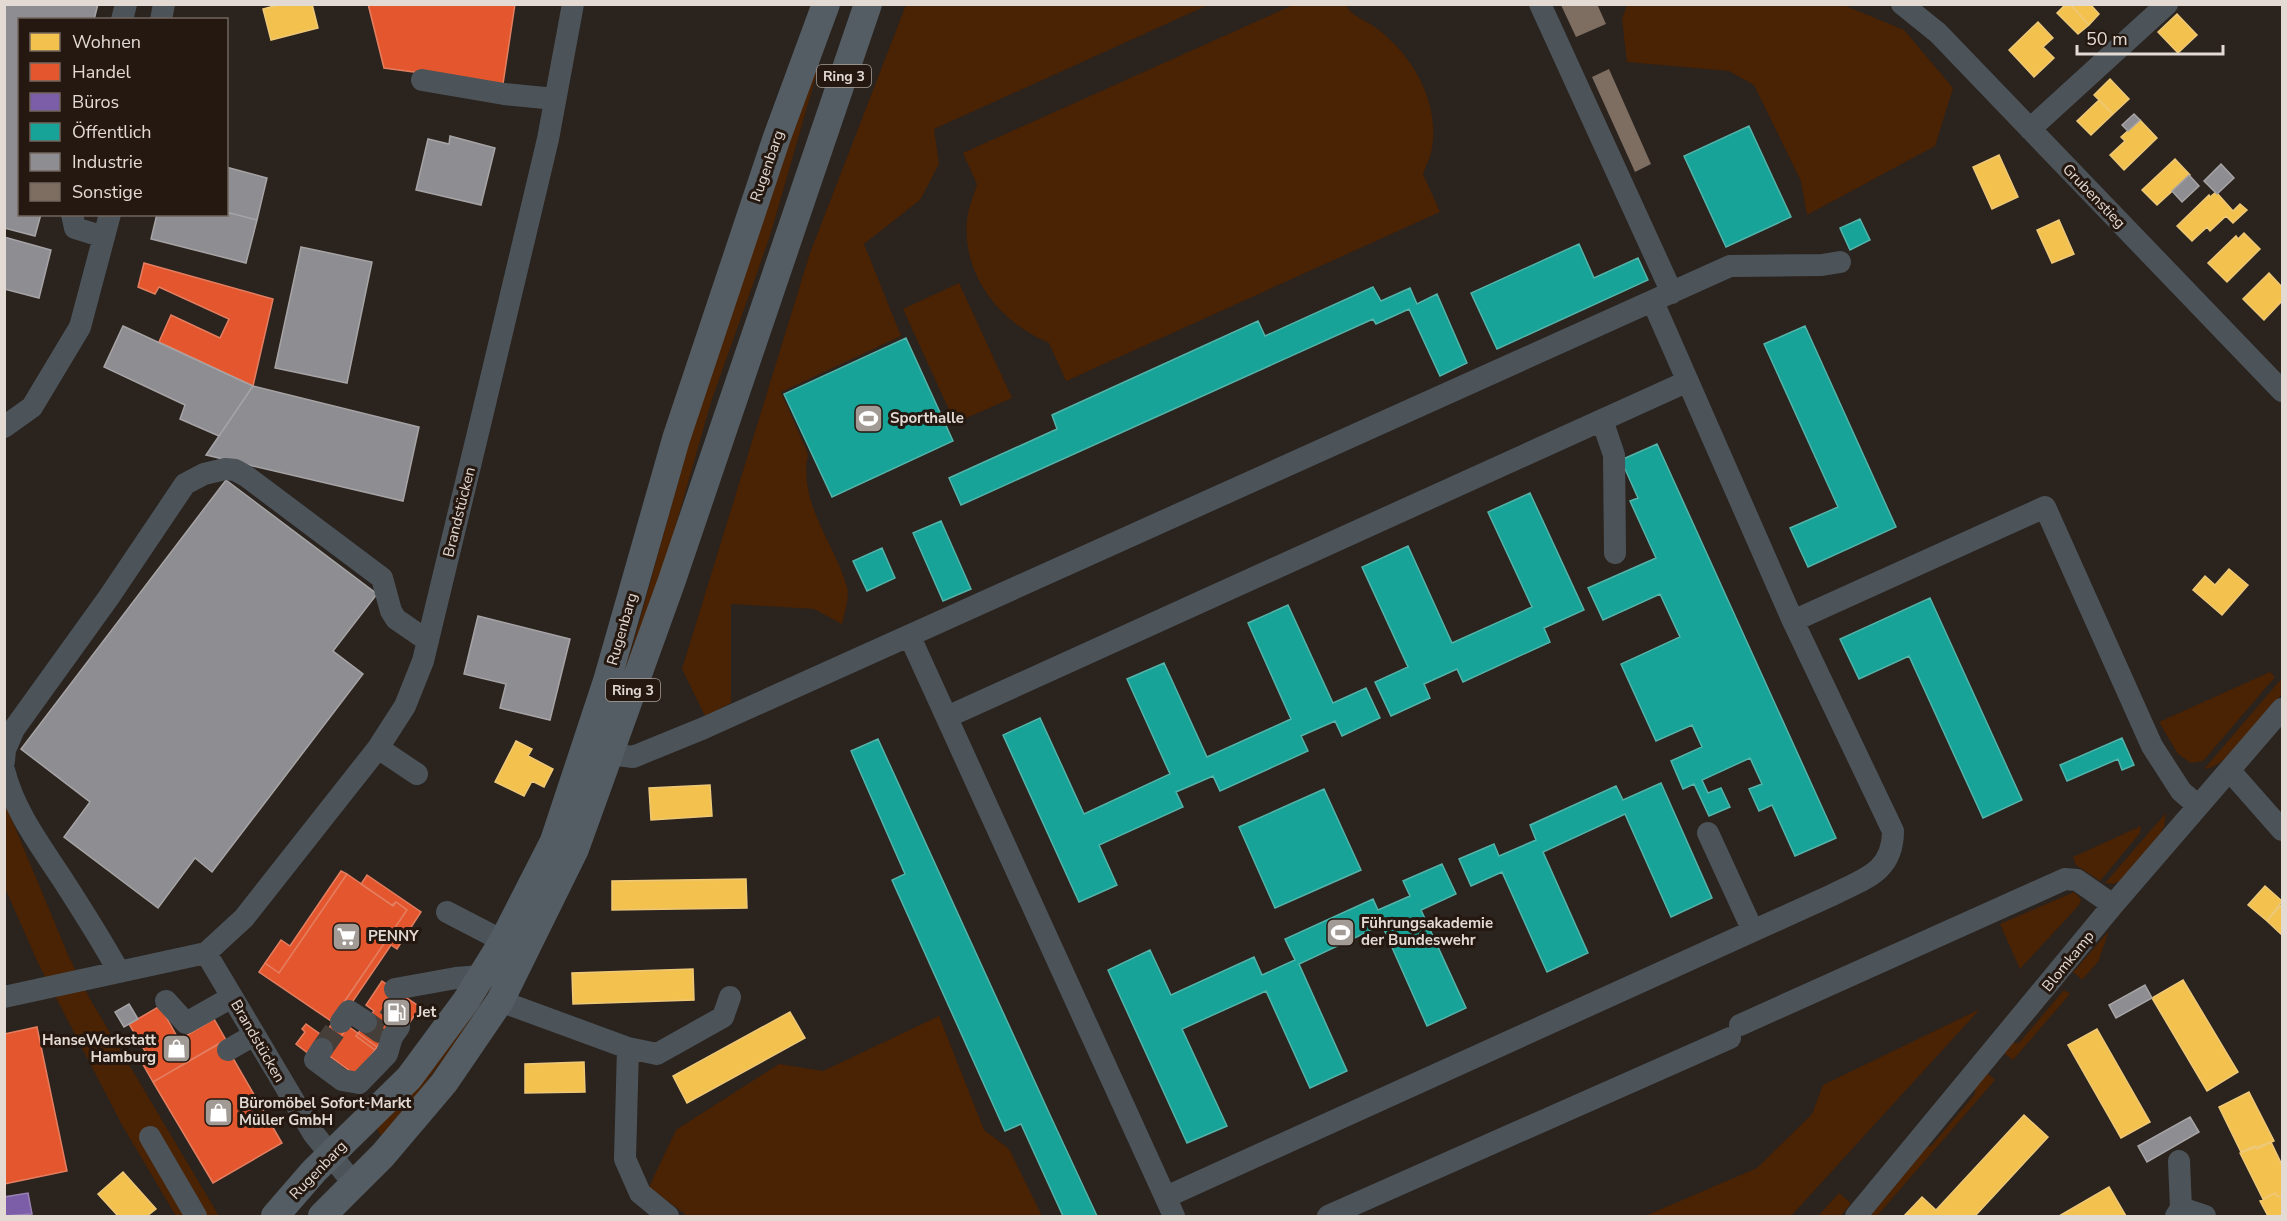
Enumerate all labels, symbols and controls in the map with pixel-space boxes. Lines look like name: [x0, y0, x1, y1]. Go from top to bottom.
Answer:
legend: [18, 18, 228, 216]
scale bar: [2077, 18, 2222, 56]
text: 50 m: [2086, 27, 2128, 51]
text: Wohnen: [72, 30, 141, 54]
text: Handel: [72, 60, 132, 84]
road number: Ring 3: [817, 65, 871, 87]
text: Büros: [72, 90, 119, 114]
text: Öffentlich: [72, 120, 151, 144]
street label: Rugenbarg: [745, 128, 789, 204]
text: Industrie: [72, 150, 143, 174]
street label: Grubenstieg: [2058, 159, 2130, 233]
text: Sonstige: [72, 180, 142, 204]
sports icon: Sporthalle: [853, 402, 885, 434]
place label: Sporthalle: [890, 408, 964, 428]
street label: Brandstücken: [438, 465, 480, 559]
street label: Rugenbarg: [602, 590, 642, 668]
road number: Ring 3: [606, 679, 660, 701]
place label: Führungsakademie der Bundeswehr: [1361, 913, 1493, 950]
sports icon: Führungsakademie der Bundeswehr: [1324, 916, 1356, 948]
supermarket icon: PENNY: [331, 920, 363, 952]
place label: PENNY: [368, 926, 419, 946]
street label: Blomkamp: [2037, 926, 2099, 996]
street label: Brandstücken: [226, 996, 290, 1086]
fuel station icon: Jet: [380, 996, 412, 1028]
place label: Jet: [416, 1002, 436, 1022]
place label: HanseWerkstatt Hamburg: [42, 1030, 156, 1067]
shop icon: HanseWerkstatt Hamburg: [161, 1033, 193, 1065]
place label: Büromöbel Sofort-Markt Müller GmbH: [239, 1093, 412, 1130]
shop icon: Büromöbel Sofort-Markt Müller GmbH: [202, 1096, 234, 1128]
street label: Rugenbarg: [285, 1136, 351, 1204]

